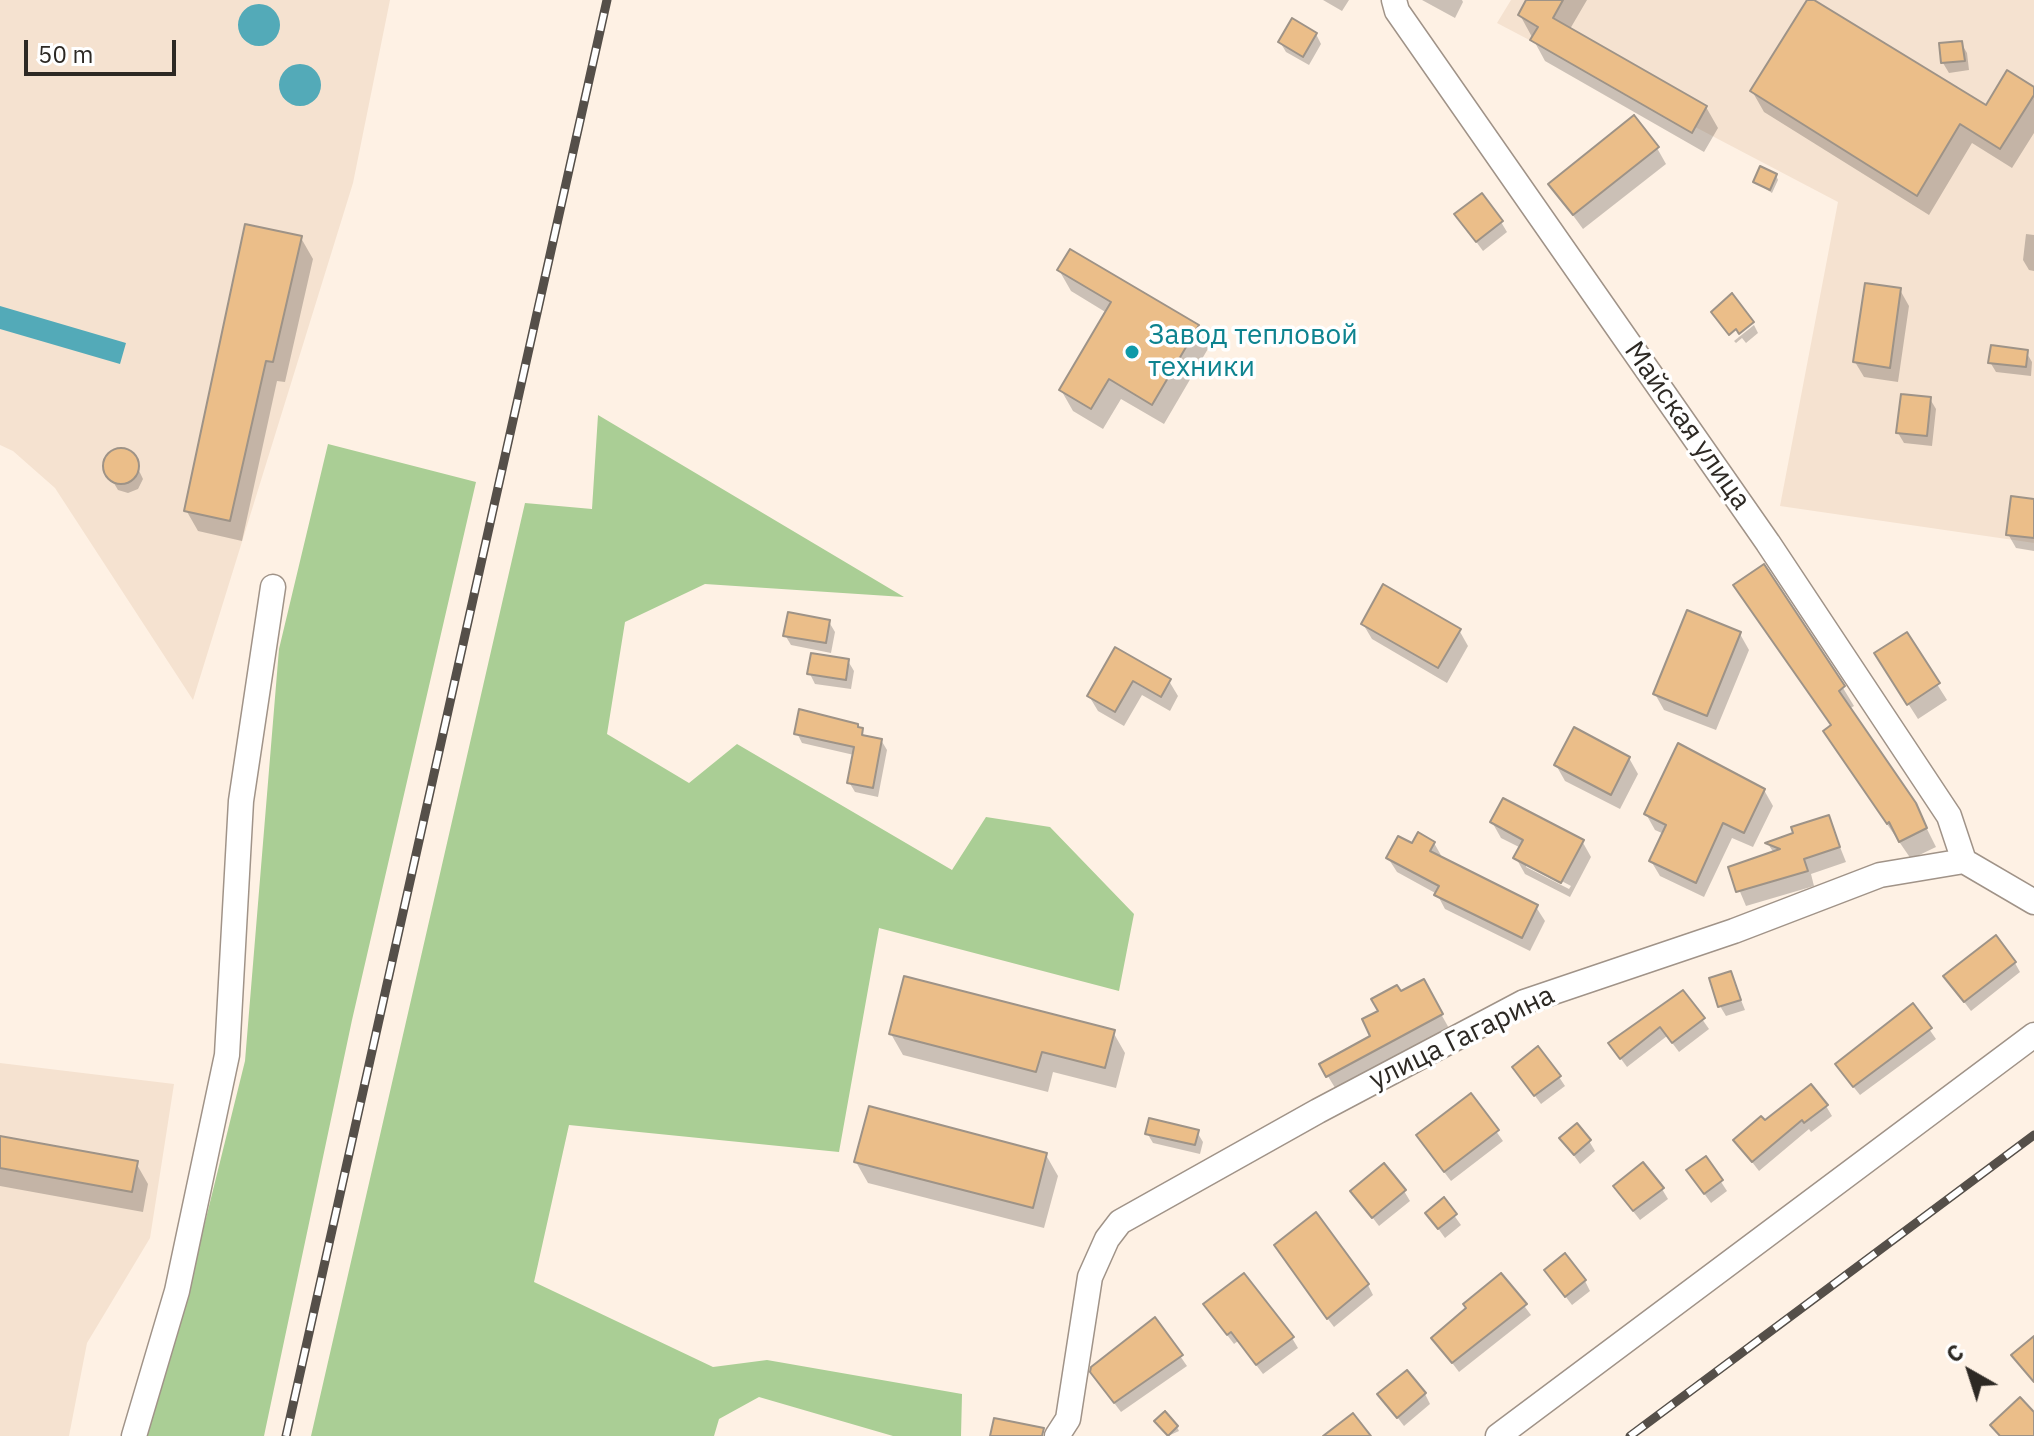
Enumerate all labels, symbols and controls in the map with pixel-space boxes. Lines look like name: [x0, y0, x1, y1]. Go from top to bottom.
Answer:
scale bar: [28, 24, 180, 74]
text: 50 m: [38, 38, 93, 70]
place label: Завод тепловой техники: [1148, 319, 1358, 385]
street label: Майская улица: [1617, 335, 1757, 517]
marker: Завод тепловой техники: [1123, 343, 1141, 361]
street label: улица Гагарина: [1364, 979, 1560, 1097]
north arrow: [1930, 1332, 2010, 1412]
text: С: [1940, 1337, 1969, 1369]

